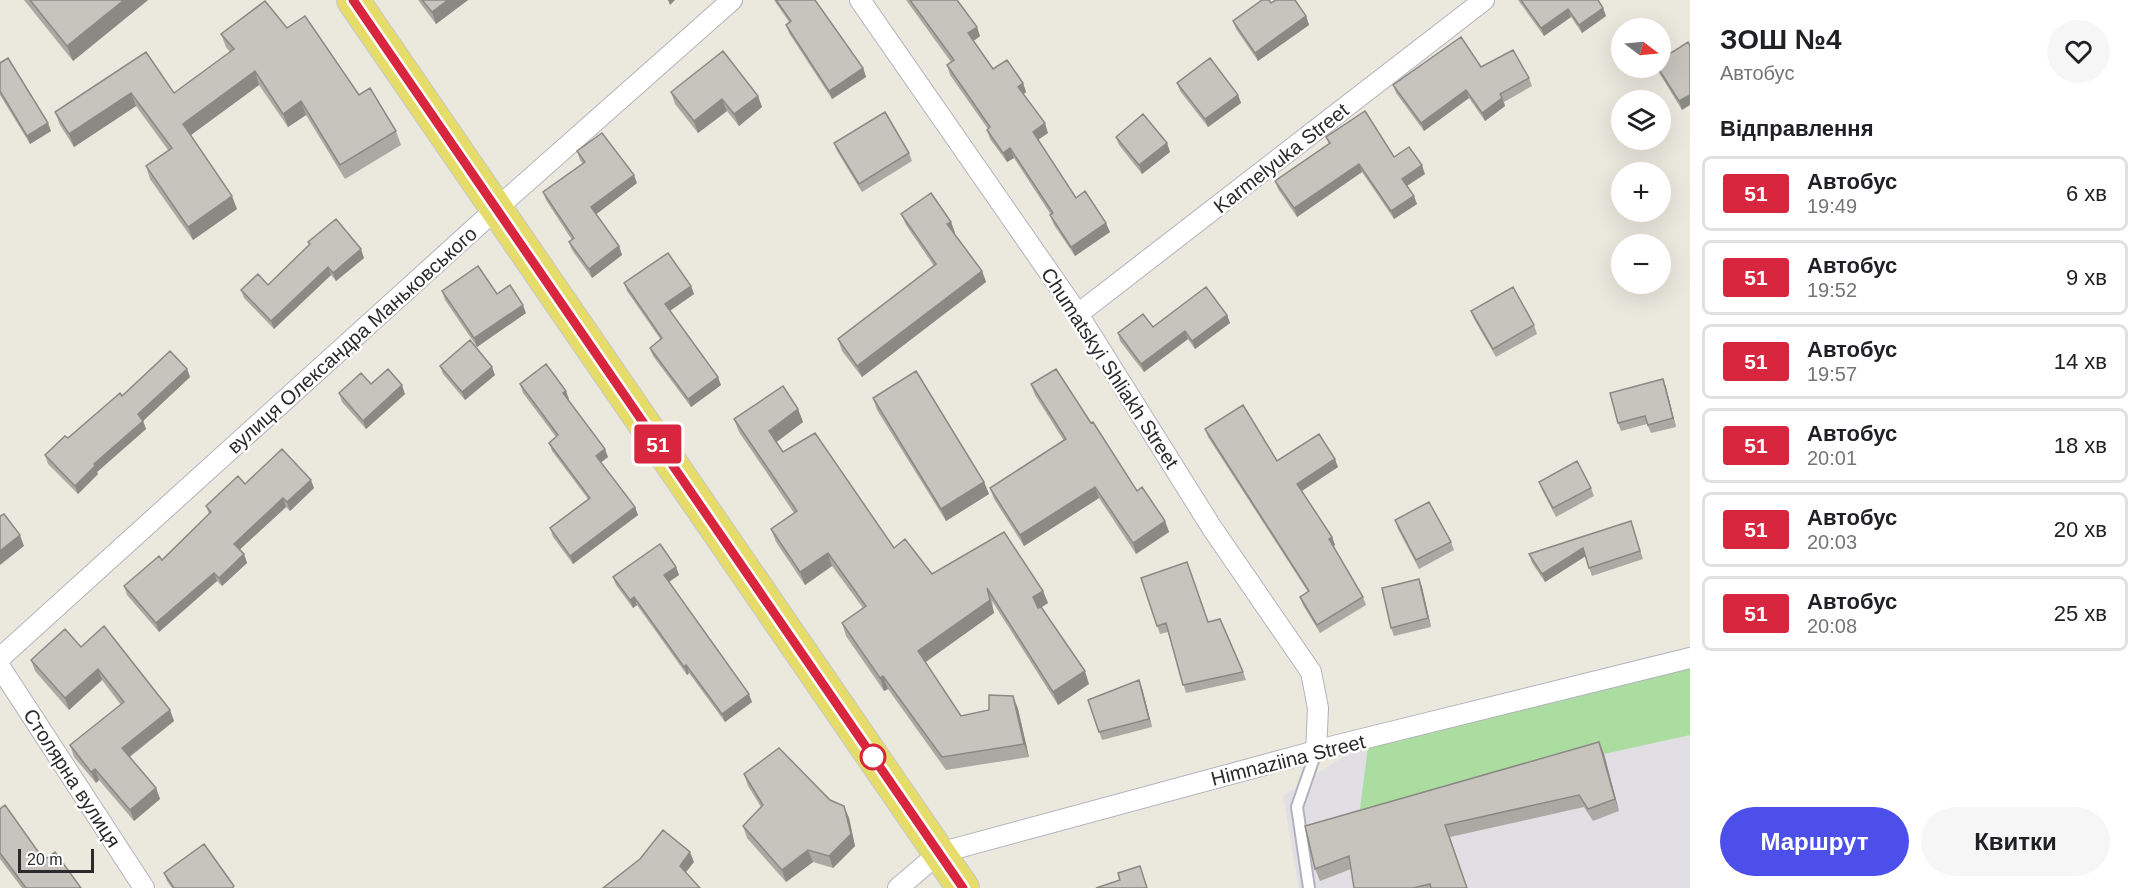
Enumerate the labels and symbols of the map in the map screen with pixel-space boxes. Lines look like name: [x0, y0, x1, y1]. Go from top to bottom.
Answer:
north arrow: [1611, 18, 1671, 78]
street label: Karmelyuka Street: [1209, 98, 1353, 217]
street label: вулиця Олександра Маньковського: [223, 222, 481, 458]
street label: Chumatskyi Shliakh Street: [1037, 264, 1183, 473]
line badge: 51: [631, 424, 685, 464]
street label: Столярна вулиця: [19, 705, 125, 851]
street label: Himnaziina Street: [1209, 730, 1368, 790]
unlabelled marker: [860, 744, 886, 770]
scale bar: [18, 846, 94, 874]

